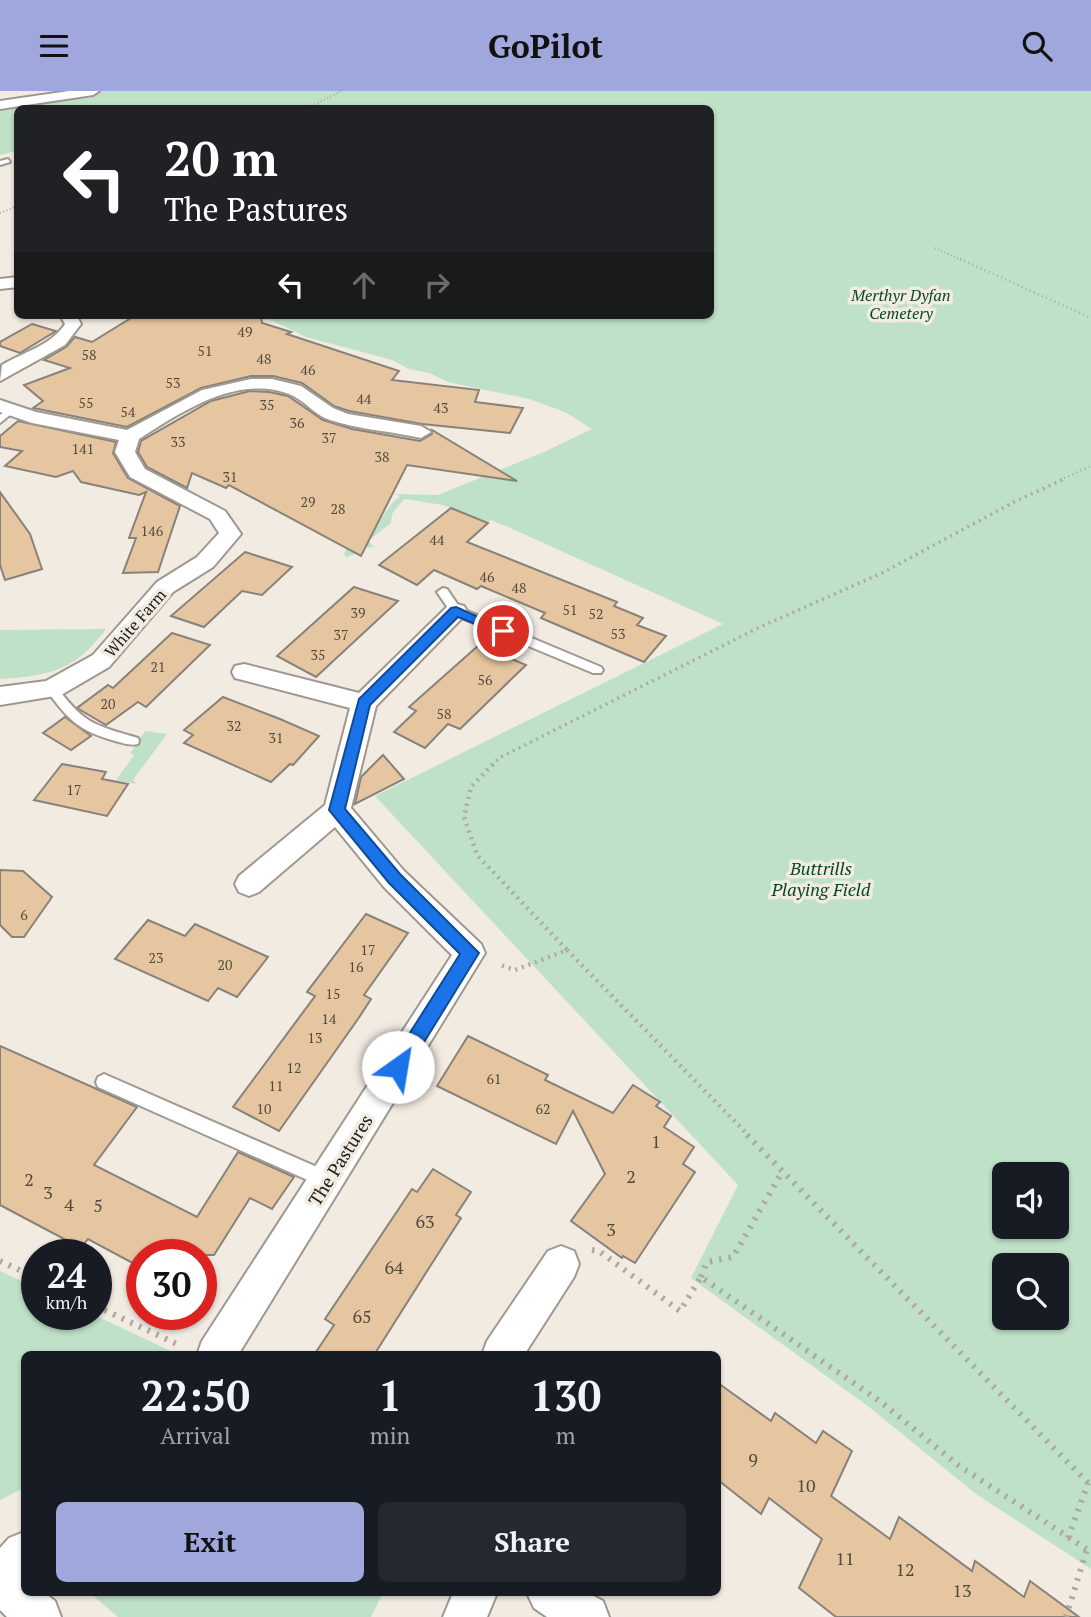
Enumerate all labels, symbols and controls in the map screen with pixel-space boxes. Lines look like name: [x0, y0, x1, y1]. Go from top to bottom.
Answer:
text: GoPilot: [488, 25, 603, 67]
icon: menu: [35, 27, 73, 65]
icon: search: [1018, 27, 1056, 65]
text: 20 m: [164, 125, 278, 190]
icon: left: [49, 133, 140, 224]
text: The Pastures: [164, 188, 348, 230]
icon: left: [272, 266, 310, 304]
icon: ahead: [345, 266, 383, 304]
icon: right: [418, 266, 456, 304]
park label: Merthyr Dyfan Cemetery: [850, 284, 951, 324]
house number: 49: [238, 322, 252, 341]
house number: 51: [198, 341, 212, 360]
house number: 58: [82, 345, 96, 364]
house number: 48: [257, 349, 271, 368]
house number: 46: [301, 360, 316, 379]
house number: 53: [166, 373, 180, 392]
house number: 44: [357, 389, 372, 408]
house number: 55: [79, 393, 93, 412]
house number: 35: [260, 395, 274, 414]
house number: 43: [434, 398, 448, 417]
house number: 54: [121, 402, 136, 421]
house number: 36: [290, 413, 305, 432]
house number: 37: [322, 428, 336, 447]
house number: 33: [171, 432, 185, 451]
house number: 141: [72, 439, 94, 458]
house number: 38: [375, 447, 389, 466]
house number: 31: [223, 467, 237, 486]
house number: 29: [301, 492, 315, 511]
house number: 28: [331, 499, 345, 518]
house number: 146: [141, 521, 164, 540]
house number: 44: [430, 530, 445, 549]
house number: 46: [480, 567, 495, 586]
house number: 48: [512, 578, 526, 597]
street label: White Farm: [99, 584, 171, 662]
house number: 51: [563, 600, 577, 619]
pin: [473, 601, 533, 661]
house number: 39: [351, 603, 365, 622]
house number: 52: [589, 604, 603, 623]
icon: arrive: [484, 612, 522, 650]
house number: 53: [611, 624, 625, 643]
house number: 37: [334, 625, 348, 644]
house number: 35: [311, 645, 325, 664]
house number: 21: [151, 657, 165, 676]
house number: 56: [478, 670, 493, 689]
house number: 20: [101, 694, 115, 713]
house number: 58: [437, 704, 451, 723]
house number: 32: [227, 716, 241, 735]
house number: 31: [269, 728, 283, 747]
house number: 17: [67, 780, 81, 799]
park label: Buttrills Playing Field: [771, 856, 871, 901]
house number: 6: [20, 905, 28, 924]
house number: 17: [361, 940, 375, 959]
house number: 23: [149, 948, 163, 967]
house number: 20: [218, 955, 232, 974]
house number: 16: [349, 957, 364, 976]
house number: 15: [326, 984, 340, 1003]
house number: 14: [322, 1009, 337, 1028]
house number: 13: [308, 1028, 322, 1047]
position arrow: [361, 1030, 435, 1104]
house number: 12: [287, 1058, 301, 1077]
house number: 61: [487, 1069, 501, 1088]
house number: 11: [269, 1076, 283, 1095]
house number: 10: [257, 1099, 271, 1118]
house number: 62: [536, 1099, 550, 1118]
street label: The Pastures: [302, 1110, 378, 1210]
house number: 1: [651, 1129, 661, 1153]
map controls: [992, 1162, 1069, 1330]
button: sound: [992, 1162, 1069, 1239]
house number: 2: [626, 1164, 636, 1188]
house number: 2: [24, 1167, 34, 1191]
house number: 3: [43, 1180, 53, 1204]
house number: 4: [64, 1192, 74, 1216]
house number: 5: [93, 1193, 103, 1217]
house number: 63: [415, 1209, 435, 1233]
house number: 3: [606, 1217, 616, 1241]
speed limit sign: 30: [126, 1239, 217, 1330]
text: 24: [47, 1252, 86, 1298]
button: search: [992, 1253, 1069, 1330]
house number: 64: [384, 1255, 404, 1279]
text: km/h: [46, 1290, 87, 1314]
house number: 65: [352, 1304, 372, 1328]
text: 22:50: [141, 1367, 250, 1423]
text: 1: [378, 1367, 402, 1423]
text: 130: [530, 1367, 601, 1423]
text: Arrival: [160, 1420, 231, 1451]
text: min: [370, 1420, 410, 1451]
text: m: [556, 1420, 576, 1451]
house number: 9: [748, 1447, 758, 1471]
house number: 10: [796, 1473, 816, 1497]
button: Exit: [56, 1502, 364, 1582]
button: Share: [378, 1502, 686, 1582]
house number: 11: [835, 1546, 855, 1570]
house number: 12: [895, 1557, 915, 1581]
house number: 13: [952, 1578, 972, 1602]

